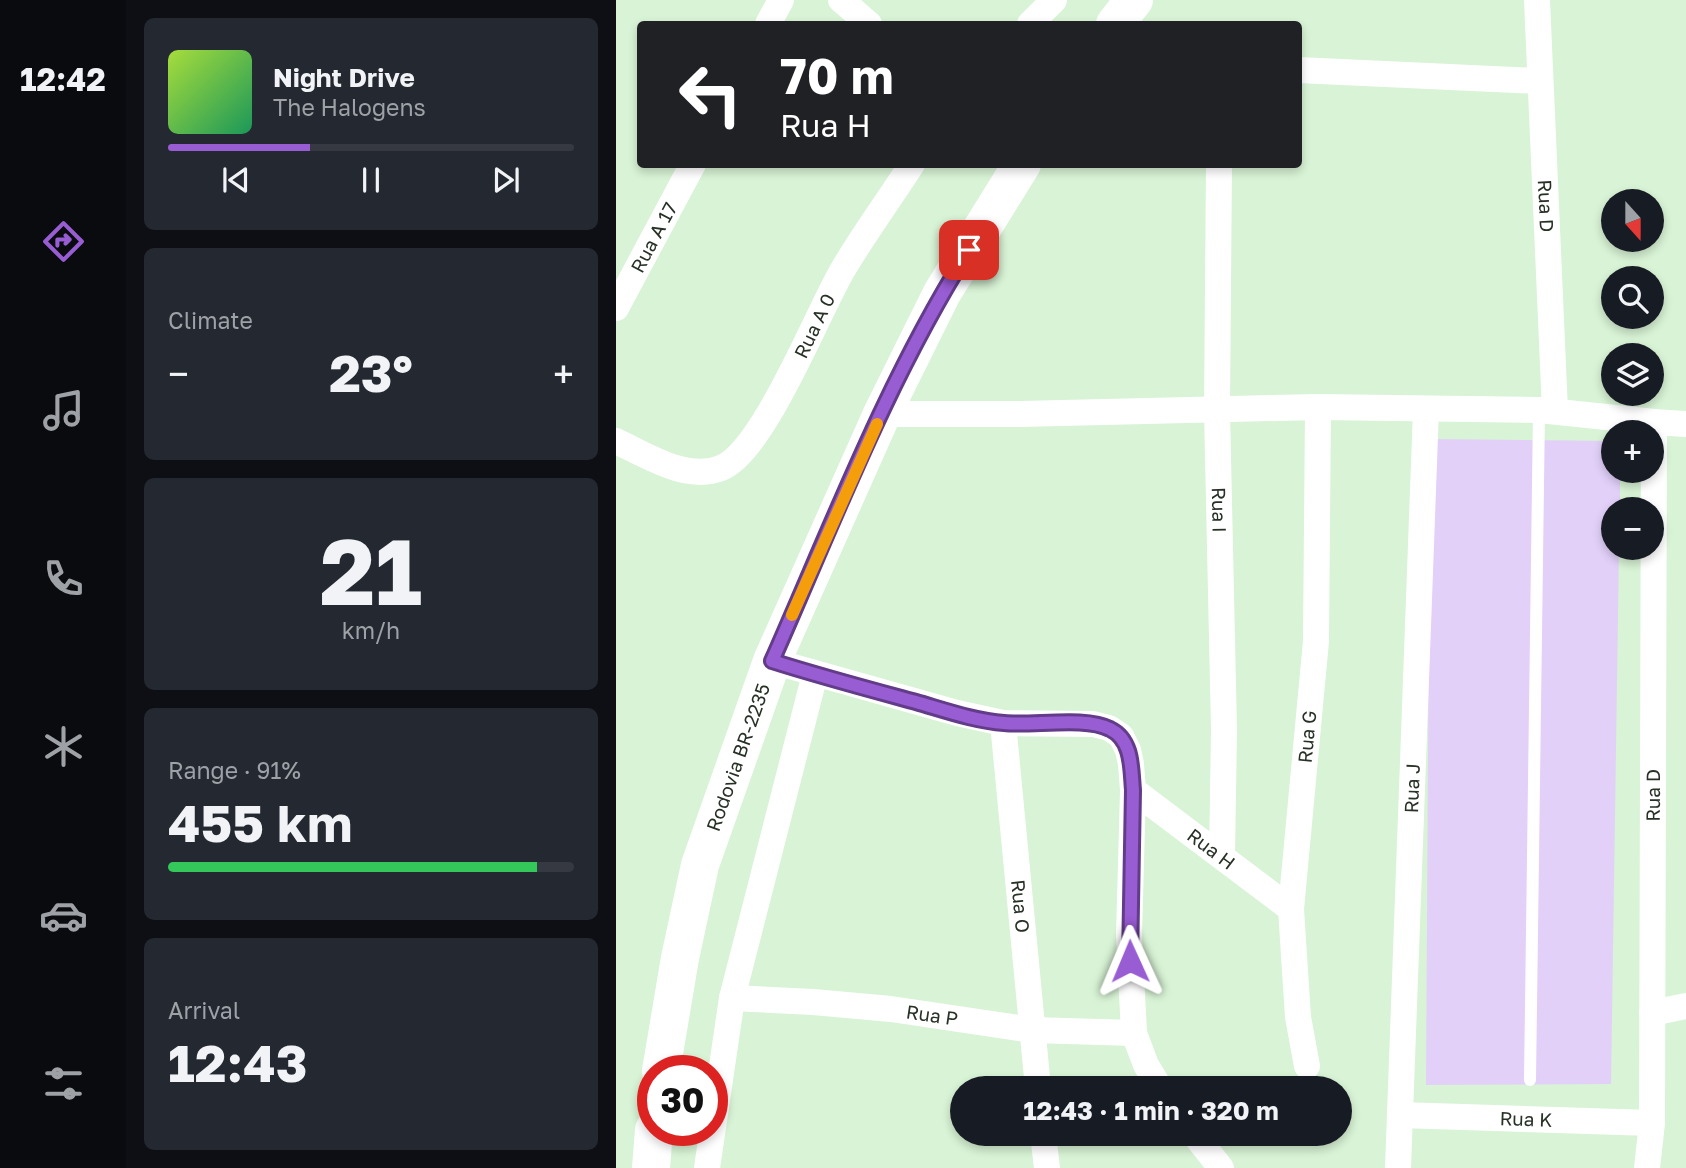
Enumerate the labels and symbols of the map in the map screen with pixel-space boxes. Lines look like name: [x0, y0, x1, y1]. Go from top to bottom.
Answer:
street label: Rua D: [1534, 179, 1559, 233]
north arrow: [1601, 189, 1664, 252]
street label: Rua A 17: [625, 198, 681, 276]
pin: [939, 220, 999, 280]
street label: Rua A 0: [789, 290, 839, 362]
street label: Rua I: [1208, 487, 1232, 533]
street label: Rodovia BR-2235: [701, 680, 774, 834]
street label: Rua G: [1293, 709, 1320, 764]
street label: Rua J: [1399, 763, 1424, 814]
street label: Rua D: [1641, 769, 1664, 822]
street label: Rua H: [1183, 823, 1240, 874]
street label: Rua O: [1007, 878, 1035, 934]
position arrow: [1093, 924, 1167, 998]
street label: Rua P: [905, 999, 960, 1030]
speed limit sign: 30: [637, 1055, 728, 1146]
street label: Rua K: [1499, 1106, 1553, 1131]

